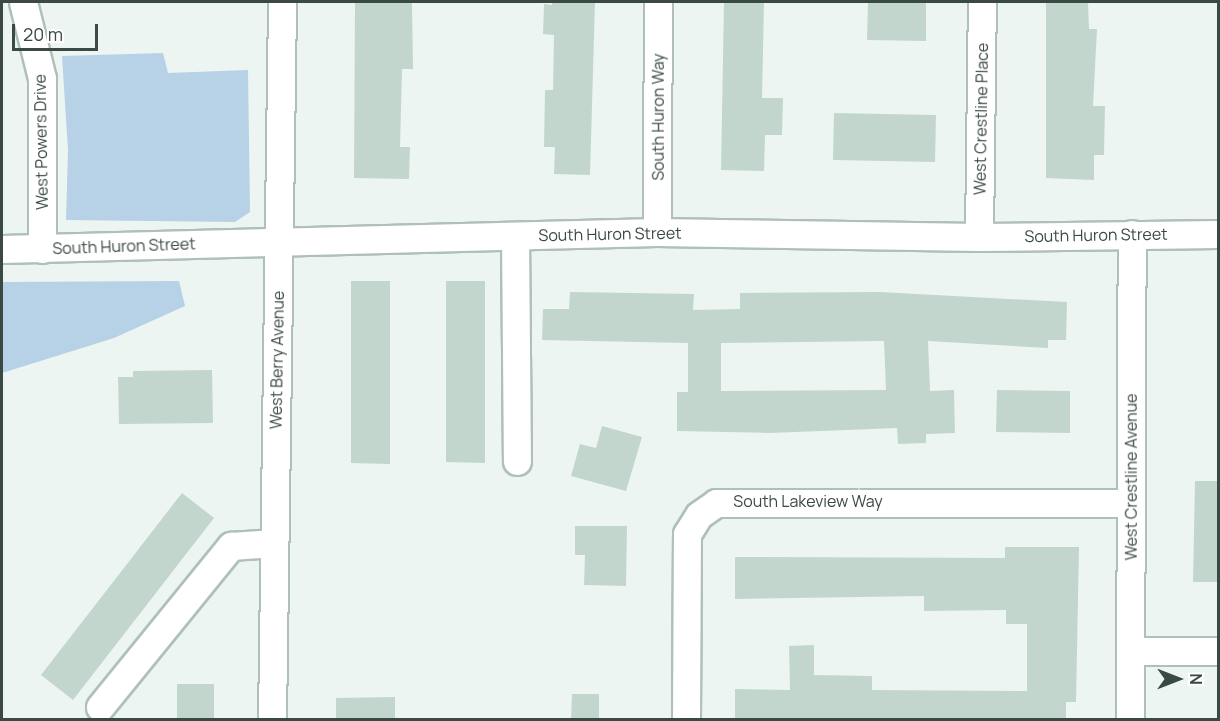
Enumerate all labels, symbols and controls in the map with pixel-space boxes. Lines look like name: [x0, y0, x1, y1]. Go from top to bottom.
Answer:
scale bar: [15, 12, 100, 50]
text: 20 m: [23, 22, 63, 46]
street label: West Crestline Place: [970, 43, 992, 195]
street label: South Huron Way: [648, 53, 668, 181]
street label: West Powers Drive: [30, 74, 52, 210]
street label: South Huron Street: [538, 223, 682, 245]
street label: South Huron Street: [1024, 224, 1168, 246]
street label: South Huron Street: [52, 234, 196, 258]
street label: West Berry Avenue: [266, 291, 288, 429]
street label: West Crestline Avenue: [1121, 394, 1141, 560]
street label: South Lakeview Way: [733, 491, 883, 511]
north arrow: [1148, 649, 1208, 709]
text: N: [1185, 673, 1207, 685]

